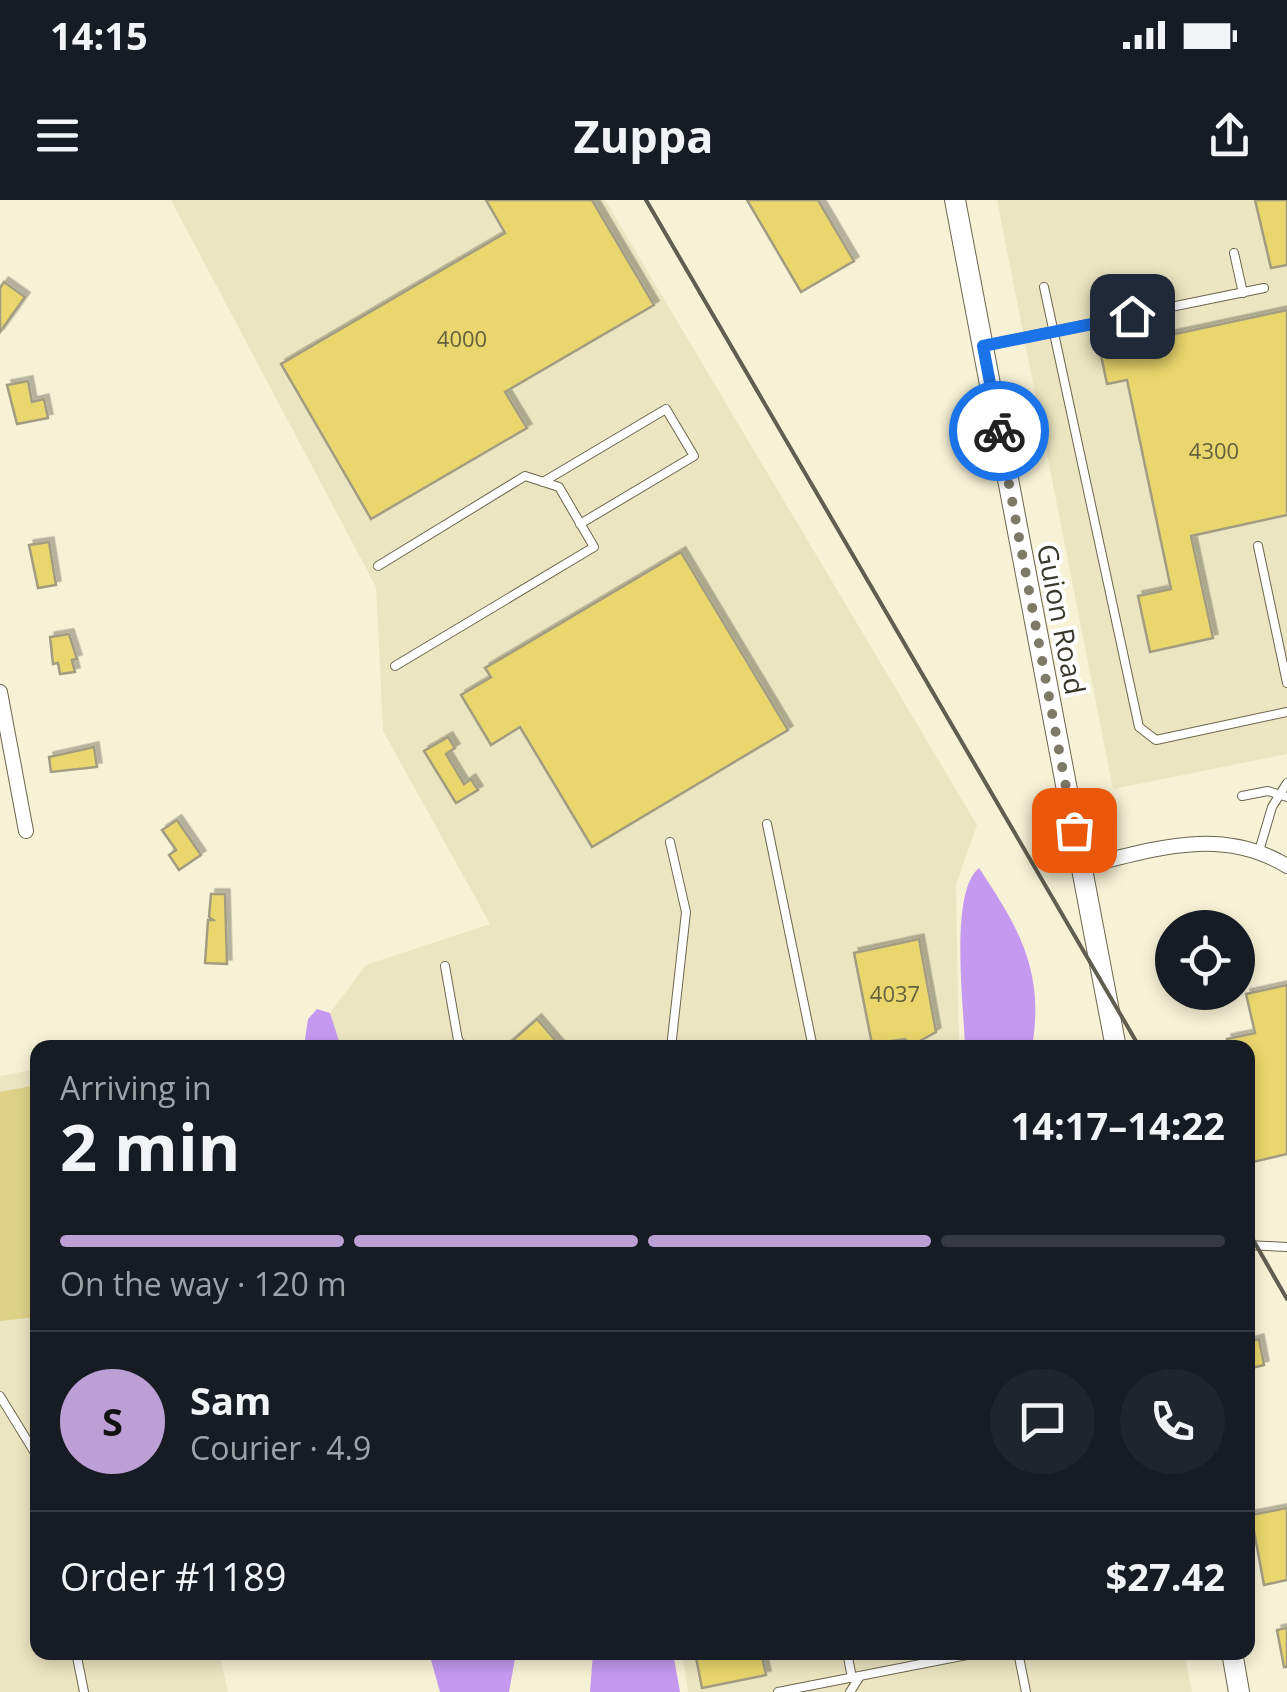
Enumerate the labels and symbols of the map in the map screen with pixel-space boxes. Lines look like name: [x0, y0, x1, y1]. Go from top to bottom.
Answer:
pin: [1090, 274, 1175, 359]
house number: 4000: [437, 323, 487, 353]
courier: [949, 381, 1049, 481]
house number: 4300: [1189, 435, 1239, 465]
street label: Guion Road: [1029, 540, 1095, 698]
pin: [1032, 788, 1117, 873]
house number: 4037: [870, 978, 920, 1008]

